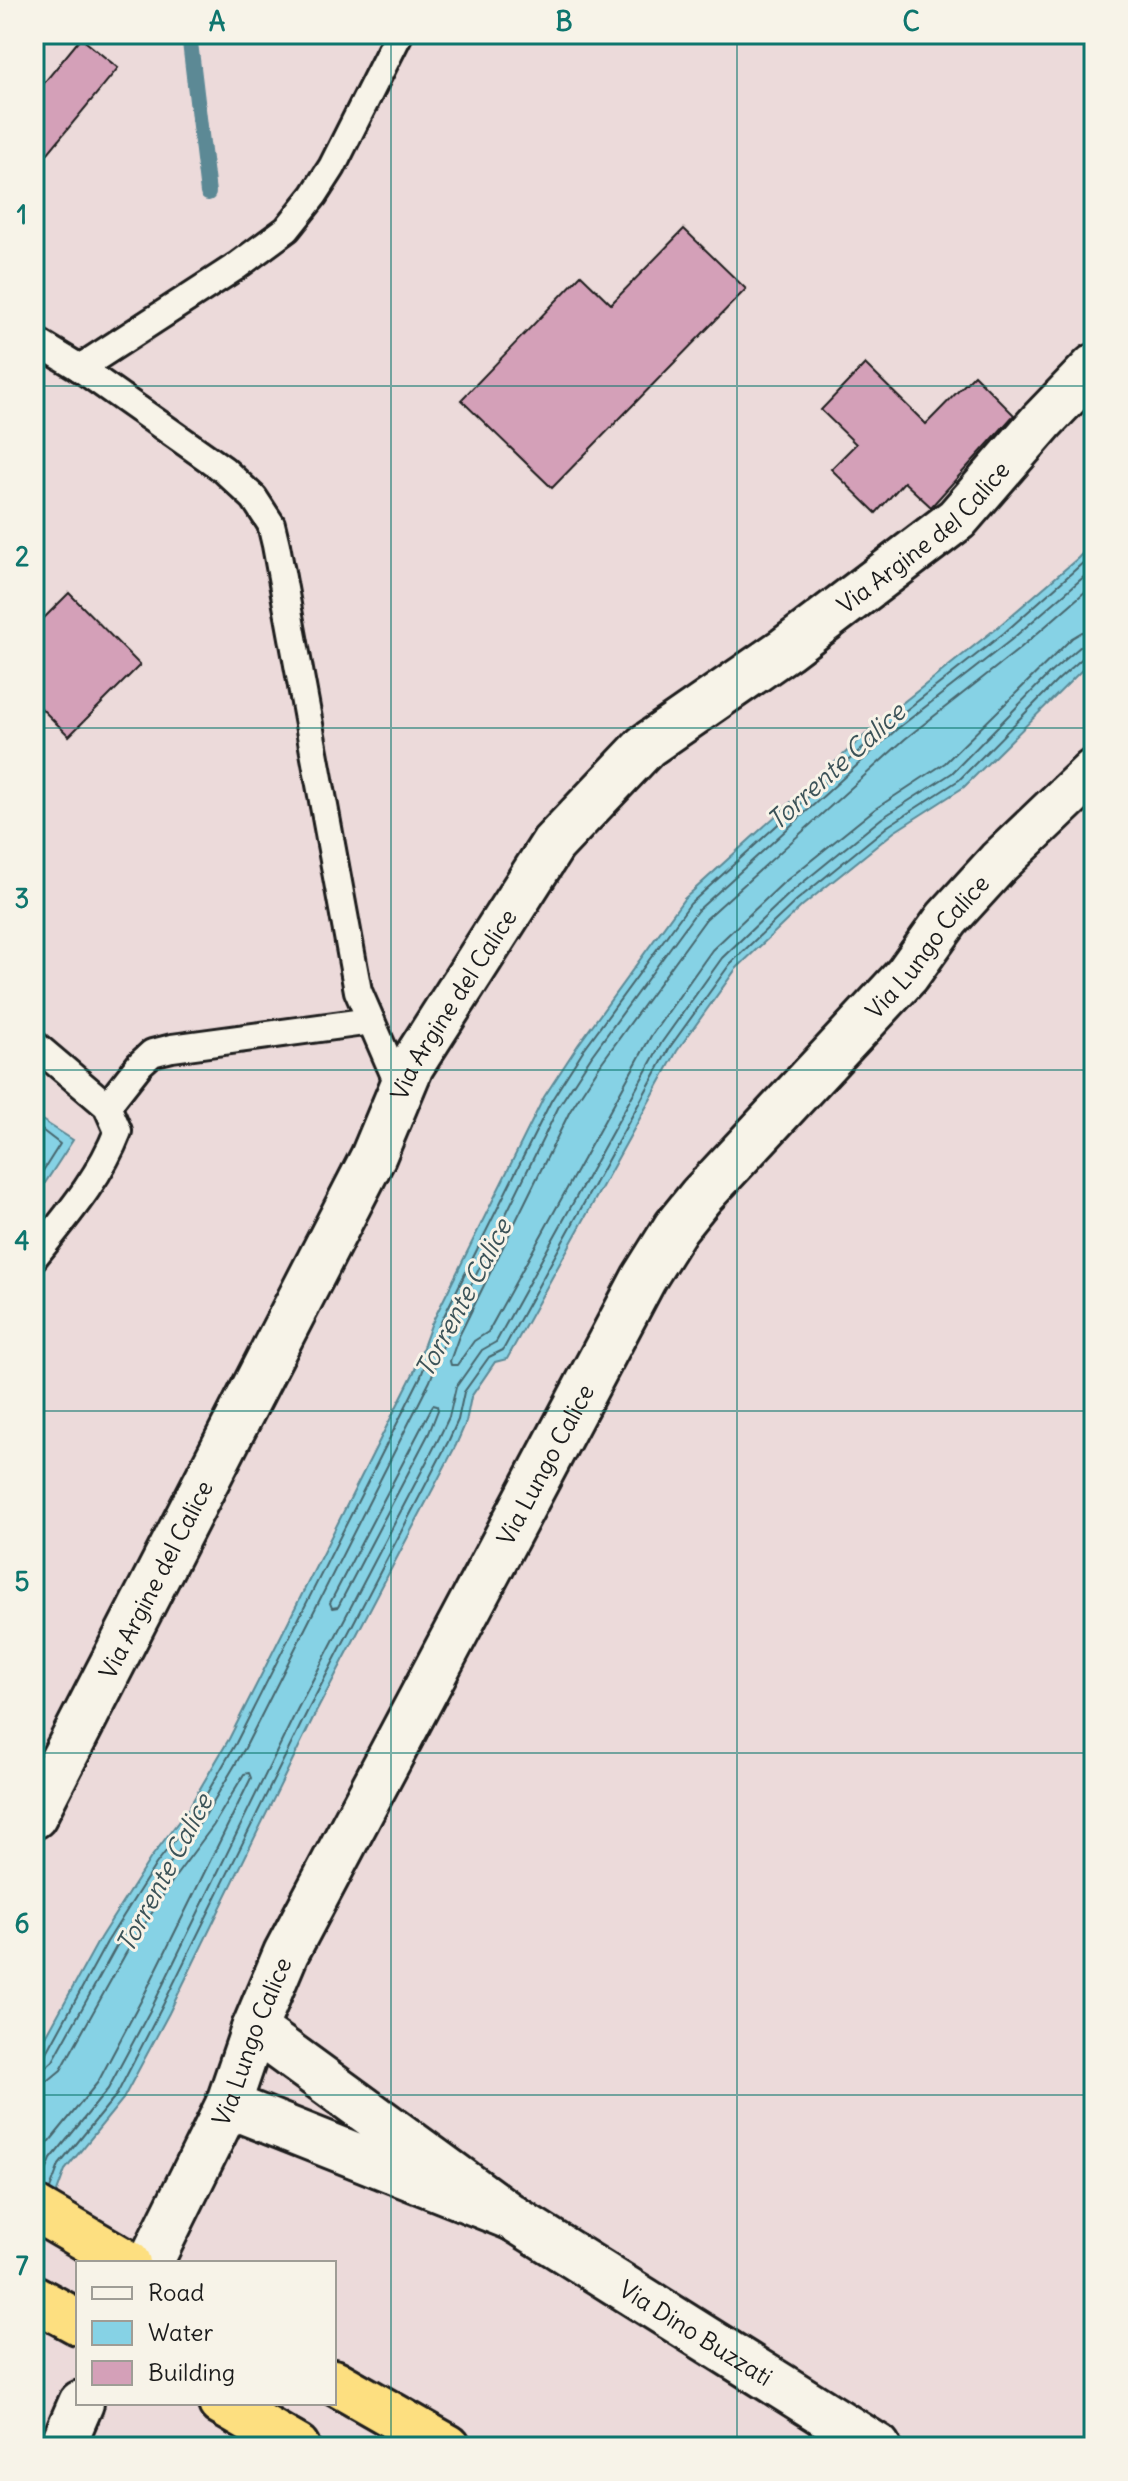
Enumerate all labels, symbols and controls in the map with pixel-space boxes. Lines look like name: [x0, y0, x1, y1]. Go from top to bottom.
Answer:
text: A: [209, 5, 226, 38]
text: B: [555, 5, 573, 38]
text: C: [902, 5, 920, 38]
text: 1: [17, 198, 27, 231]
street label: Via Argine del Calice: [831, 455, 1016, 620]
text: 2: [15, 540, 29, 573]
water label: Torrente Calice: [760, 694, 913, 837]
street label: Via Lungo Calice: [859, 868, 995, 1025]
text: 3: [15, 882, 29, 915]
street label: Via Argine del Calice: [384, 903, 523, 1104]
water label: Torrente Calice: [407, 1211, 519, 1383]
text: 4: [14, 1224, 30, 1257]
street label: Via Lungo Calice: [490, 1379, 600, 1550]
street label: Via Argine del Calice: [92, 1475, 219, 1684]
text: 5: [15, 1565, 30, 1598]
water label: Torrente Calice: [108, 1786, 220, 1958]
text: 6: [14, 1907, 30, 1940]
street label: Via Lungo Calice: [205, 1953, 298, 2131]
text: 7: [16, 2249, 29, 2282]
legend: [76, 2261, 336, 2405]
street label: Via Dino Buzzati: [614, 2274, 778, 2392]
text: Road: [148, 2277, 204, 2307]
text: Water: [148, 2317, 213, 2347]
text: Building: [148, 2357, 235, 2387]

